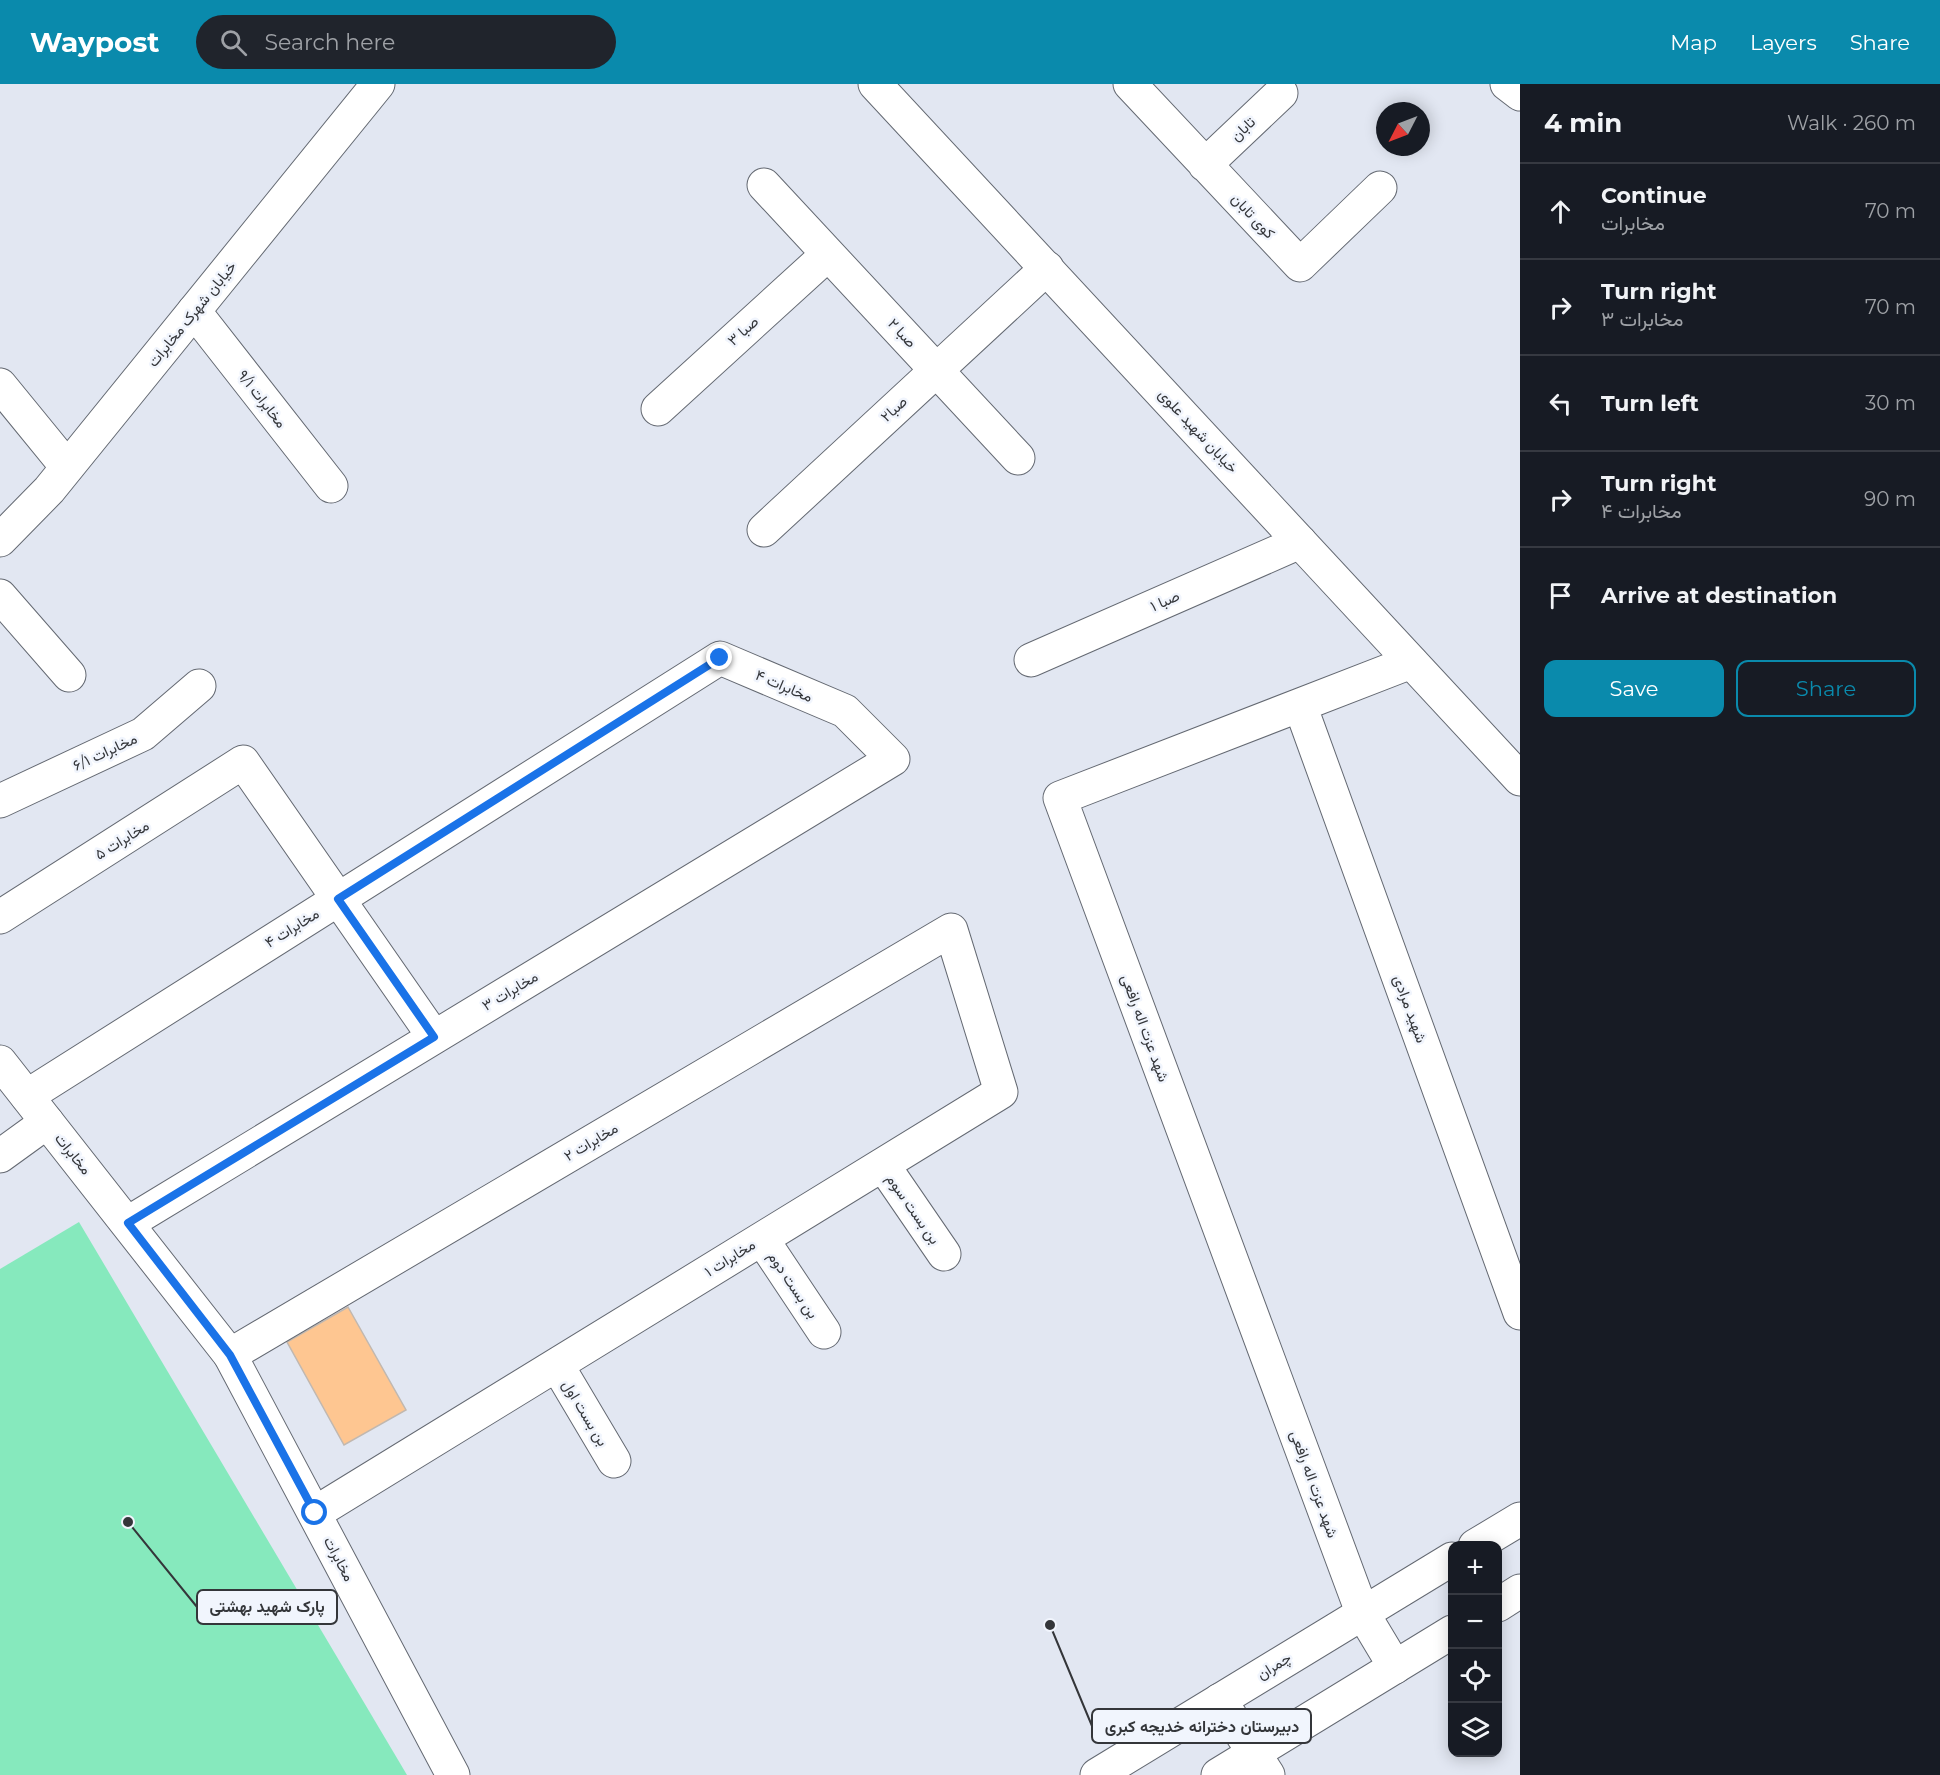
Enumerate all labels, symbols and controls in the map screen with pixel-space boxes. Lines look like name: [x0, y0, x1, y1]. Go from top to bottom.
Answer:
search box: [196, 15, 616, 69]
text: Waypost: [30, 25, 160, 59]
icon: search: [217, 26, 250, 59]
text: Search here: [265, 29, 395, 56]
text: Map: [1670, 30, 1717, 55]
text: Layers: [1750, 30, 1817, 55]
text: Share: [1850, 30, 1910, 55]
north arrow: [1376, 102, 1430, 156]
text: 4 min: [1544, 107, 1622, 139]
text: Walk · 260 m: [1787, 111, 1916, 135]
street label: تابان: [1226, 112, 1259, 145]
text: Continue: [1601, 182, 1707, 209]
street label: کوی تابان: [1227, 189, 1279, 243]
icon: ahead: [1544, 195, 1577, 228]
text: 70 m: [1865, 199, 1916, 223]
text: مخابرات: [1601, 211, 1665, 235]
street label: خیابان شهرک مخابرات: [143, 257, 240, 370]
text: Turn right: [1601, 278, 1716, 305]
icon: right: [1544, 291, 1577, 324]
text: 70 m: [1865, 295, 1916, 319]
text: مخابرات ۳: [1601, 307, 1683, 331]
street label: صبا ۳: [723, 312, 762, 350]
street label: صبا ۲: [884, 314, 921, 351]
street label: مخابرات ۹/۱: [234, 366, 291, 432]
street label: خیابان شهید علوی: [1154, 385, 1242, 477]
icon: left: [1544, 387, 1577, 420]
text: Turn left: [1601, 390, 1699, 417]
text: 30 m: [1865, 391, 1916, 415]
street label: صبا۲: [876, 392, 911, 426]
text: Turn right: [1601, 470, 1716, 497]
icon: right: [1544, 483, 1577, 516]
text: 90 m: [1864, 487, 1916, 511]
text: مخابرات ۴: [1601, 499, 1682, 523]
icon: arrive: [1544, 579, 1577, 612]
text: Arrive at destination: [1601, 582, 1837, 609]
street label: صبا ۱: [1147, 586, 1182, 615]
route end: [706, 644, 732, 670]
button: Save: [1544, 660, 1724, 717]
button: Share: [1736, 660, 1916, 717]
street label: مخابرات ۴: [753, 665, 816, 706]
street label: مخابرات ۶/۱: [70, 728, 140, 775]
street label: مخابرات ۵: [91, 815, 153, 864]
street label: مخابرات ۴: [261, 904, 322, 952]
street label: مخابرات ۳: [478, 967, 541, 1015]
street label: شهد عزت اله رافعی: [1116, 972, 1174, 1085]
street label: شهید مرادی: [1389, 972, 1432, 1046]
street label: مخابرات ۲: [560, 1118, 621, 1165]
street label: مخابرات: [51, 1129, 96, 1178]
street label: بن بست سوم: [881, 1170, 945, 1248]
street label: مخابرات ۱: [701, 1235, 759, 1281]
street label: بن بست دوم: [763, 1248, 823, 1322]
street label: بن بست اول: [557, 1376, 613, 1450]
street label: شهد عزت اله رافعی: [1285, 1428, 1343, 1541]
route start: [301, 1499, 327, 1525]
street label: مخابرات: [320, 1533, 359, 1584]
map controls: [1448, 1541, 1502, 1757]
button: +: [1448, 1541, 1502, 1595]
callout: پارک شهید بهشتی: [197, 1590, 337, 1624]
button: −: [1448, 1595, 1502, 1649]
text: پارک شهید بهشتی: [209, 1597, 325, 1618]
street label: چمران: [1253, 1648, 1295, 1684]
button: locate: [1448, 1649, 1502, 1703]
button: layers: [1448, 1703, 1502, 1757]
callout: دبیرستان دخترانه خدیجه کبری: [1092, 1709, 1311, 1743]
text: دبیرستان دخترانه خدیجه کبری: [1105, 1717, 1299, 1737]

